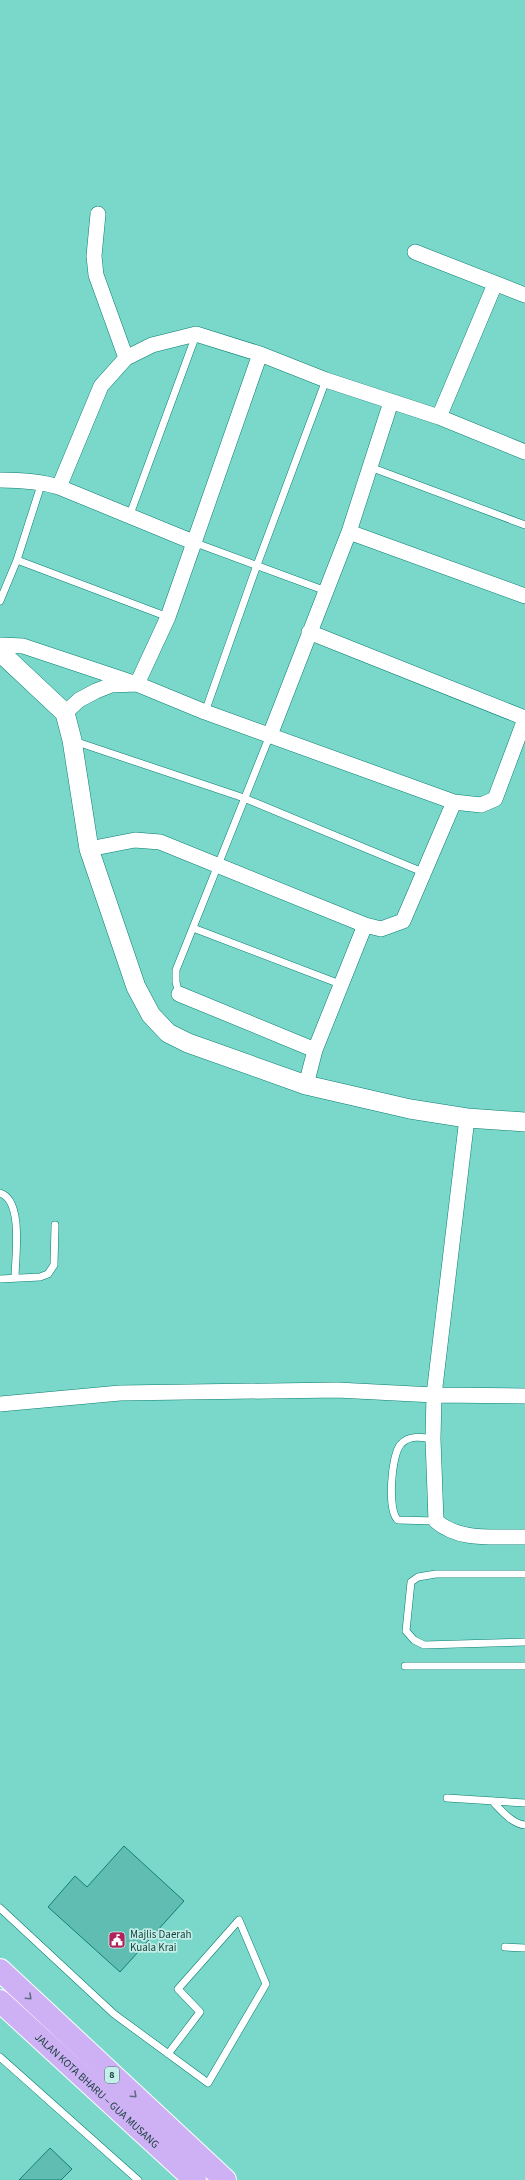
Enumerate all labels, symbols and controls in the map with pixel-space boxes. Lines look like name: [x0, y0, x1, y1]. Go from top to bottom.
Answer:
place label: Majlis Daerah Kuala Krai: [130, 1927, 191, 1955]
public building icon: Majlis Daerah Kuala Krai: [107, 1930, 127, 1950]
one-way arrow: [24, 1992, 31, 1999]
street label: JALAN KOTA BHARU – GUA MUSANG: [32, 2029, 163, 2151]
road number: 8: [105, 2067, 119, 2083]
one-way arrow: [129, 2090, 137, 2098]

